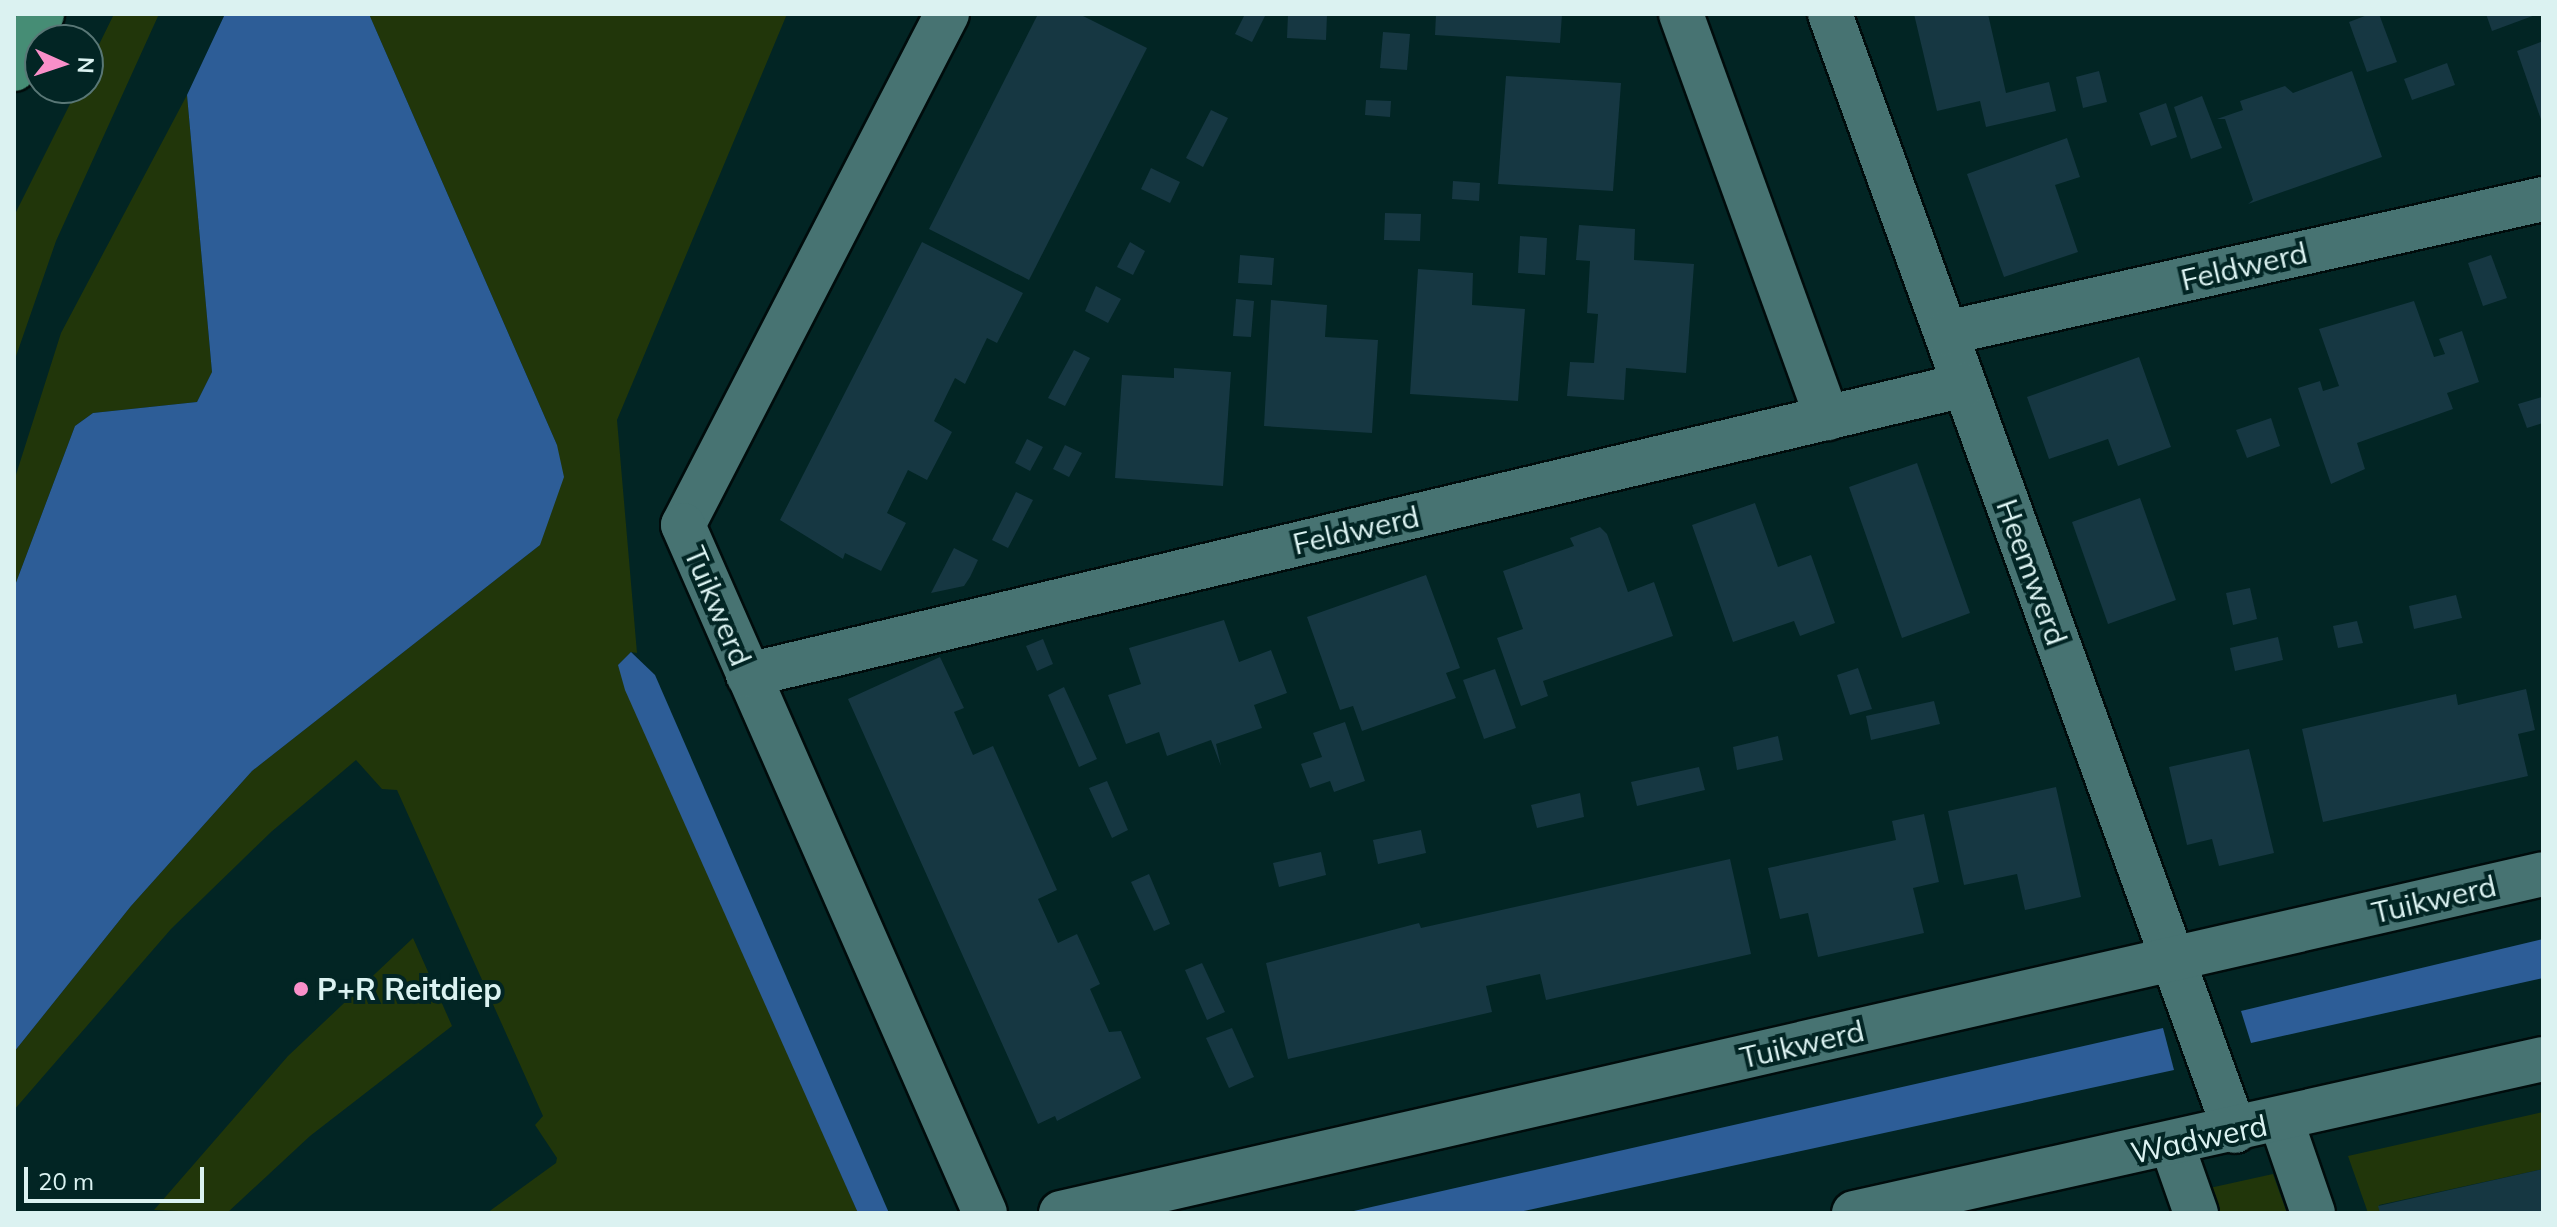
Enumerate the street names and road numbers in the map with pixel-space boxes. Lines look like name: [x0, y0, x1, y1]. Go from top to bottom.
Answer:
street label: Feldwerd: [2177, 234, 2311, 298]
street label: Heemwerd: [1989, 494, 2075, 650]
street label: Feldwerd: [1289, 498, 1423, 562]
street label: Tuikwerd: [677, 541, 759, 671]
street label: Tuikwerd: [2368, 867, 2500, 931]
street label: Tuikwerd: [1736, 1012, 1868, 1076]
street label: Wadwerd: [2128, 1107, 2270, 1171]

